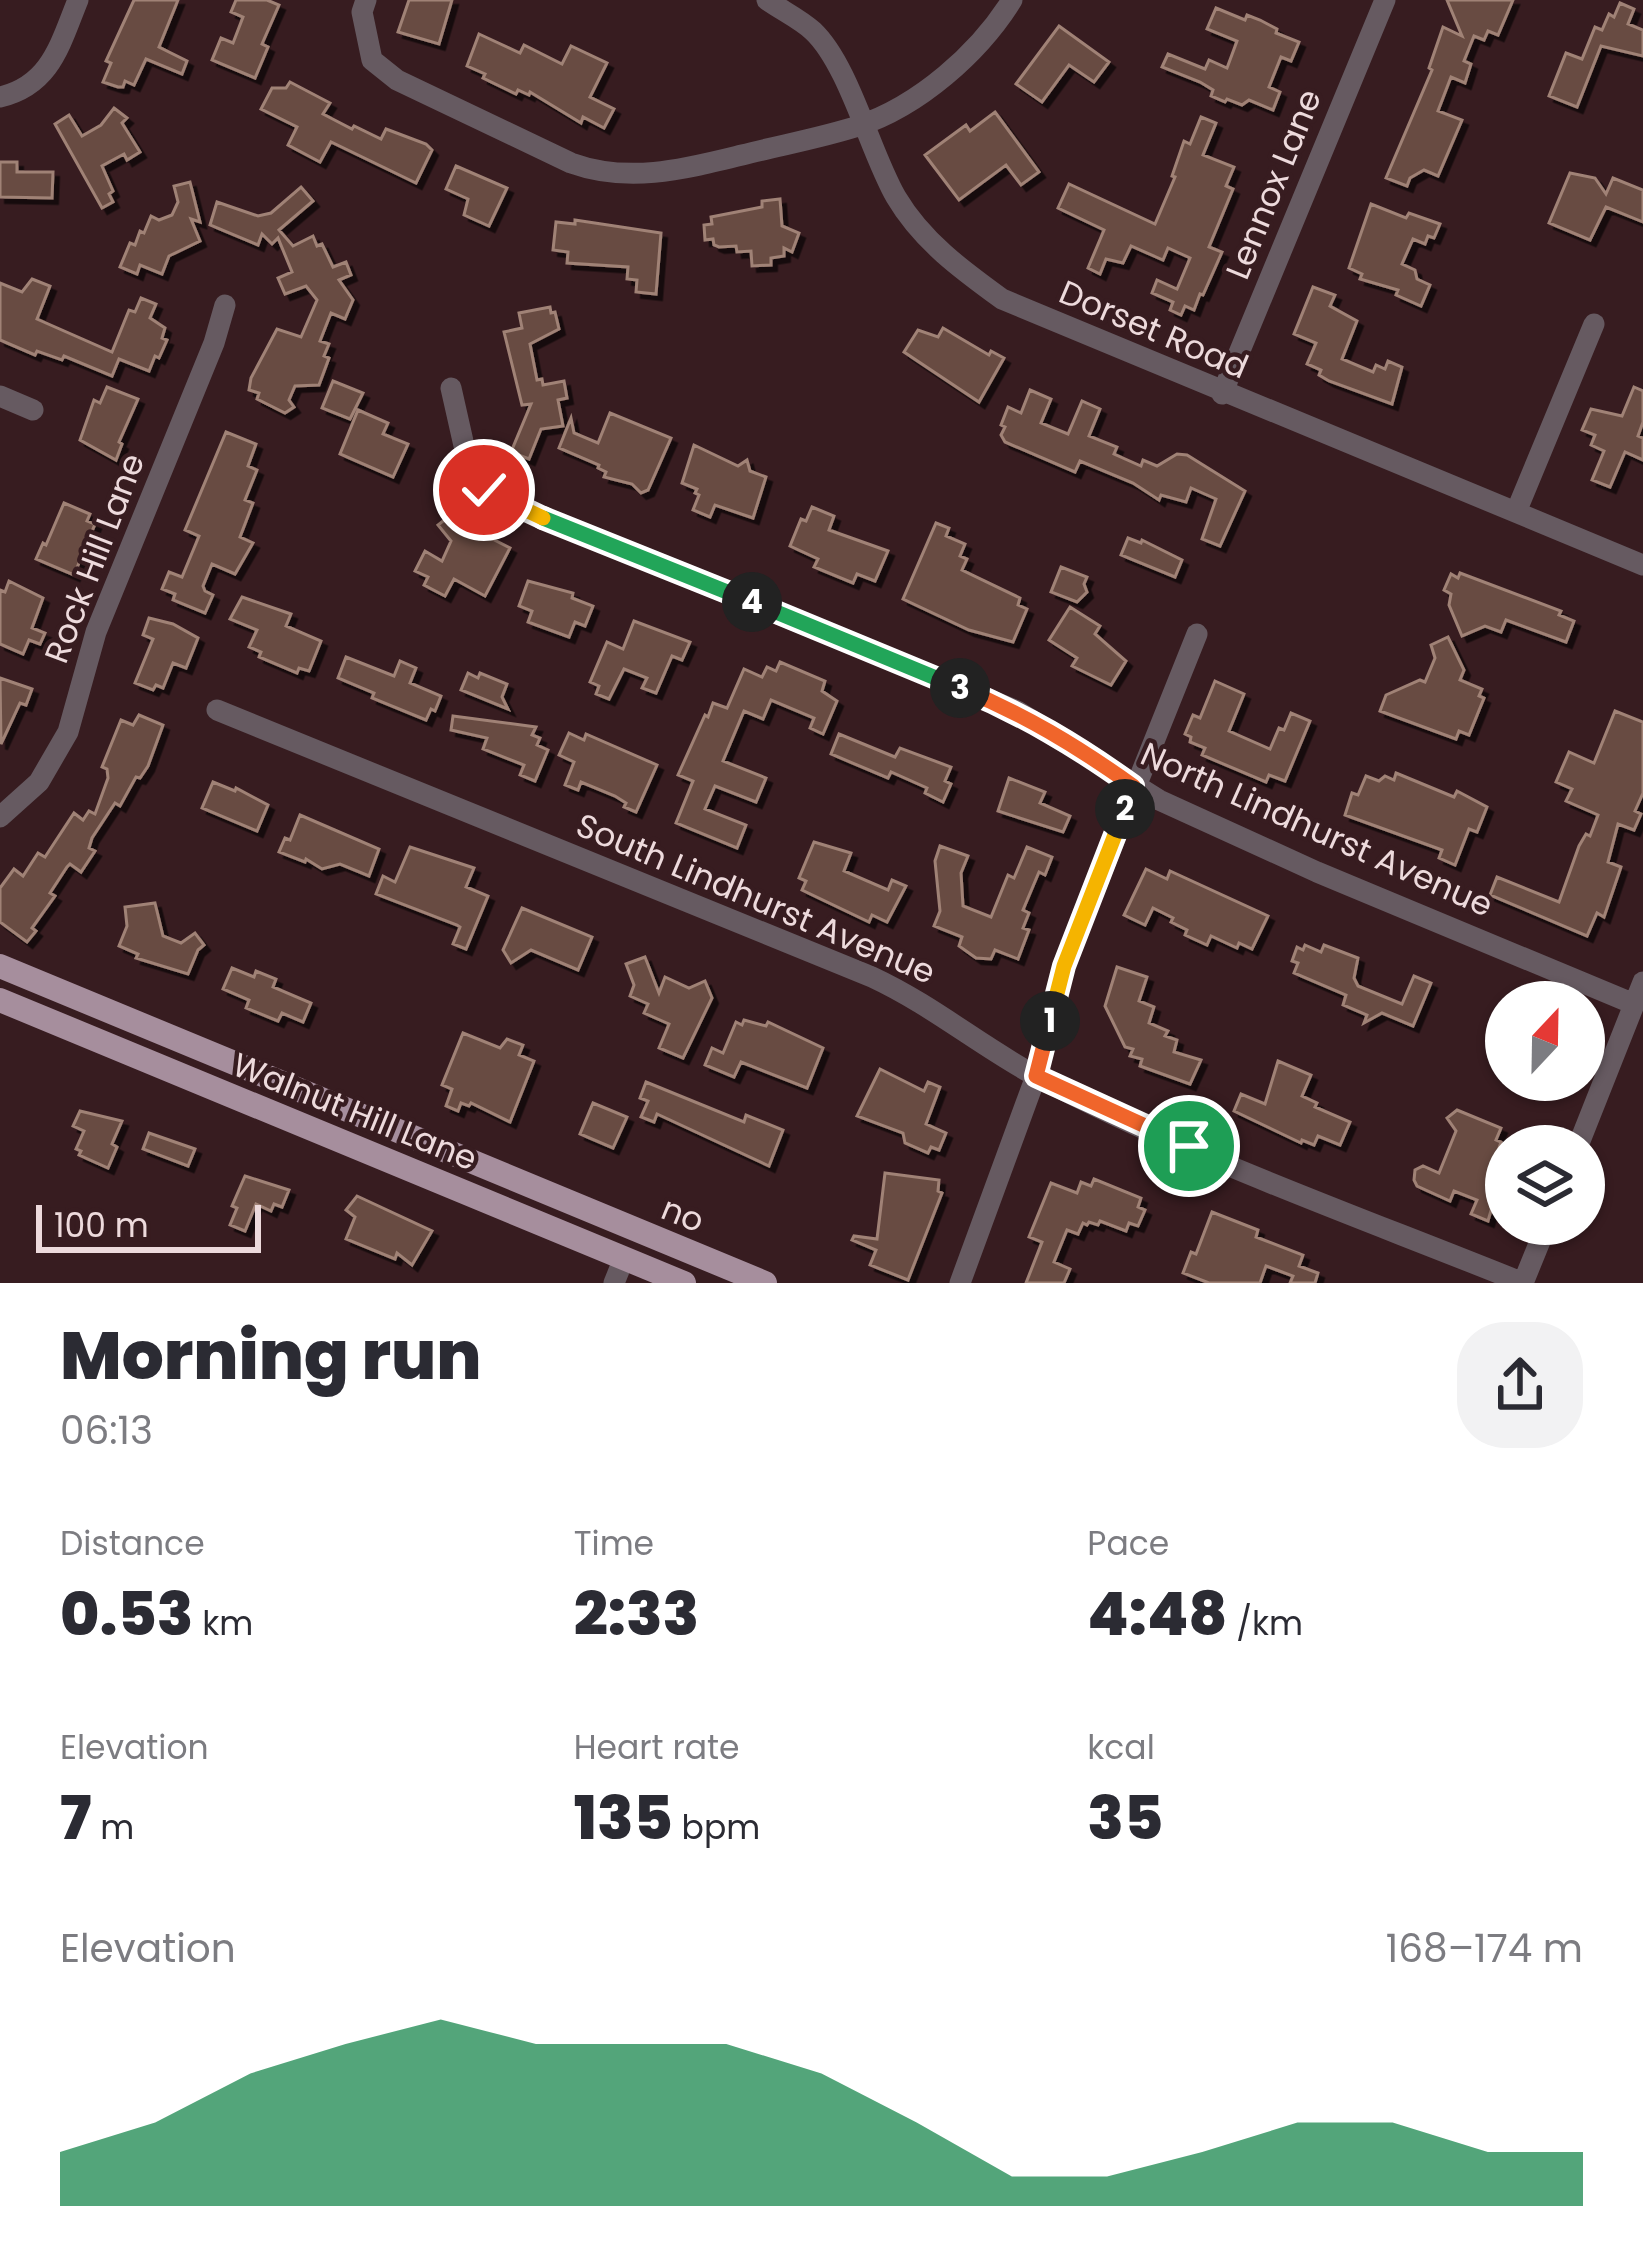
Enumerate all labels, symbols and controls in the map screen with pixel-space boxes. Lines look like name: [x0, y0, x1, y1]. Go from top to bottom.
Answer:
street label: Lennox Lane: [1214, 82, 1333, 286]
street label: Dorset Road: [1052, 269, 1256, 390]
pin: [433, 439, 535, 541]
street label: Rock Hill Lane: [33, 447, 156, 670]
icon: check: [451, 457, 517, 523]
pin: 4: [722, 572, 782, 632]
text: 4: [741, 578, 763, 625]
pin: 3: [930, 658, 990, 718]
text: 3: [950, 664, 970, 711]
street label: North Lindhurst Avenue: [1133, 731, 1500, 928]
pin: 2: [1095, 779, 1155, 839]
text: 2: [1116, 785, 1134, 832]
street label: South Lindhurst Avenue: [569, 801, 943, 995]
north arrow: [1485, 981, 1605, 1101]
map controls: [1485, 981, 1605, 1245]
pin: 1: [1020, 991, 1080, 1051]
text: 1: [1044, 997, 1056, 1044]
street label: Walnut Hill Lane: [226, 1041, 484, 1182]
pin: [1138, 1095, 1240, 1197]
icon: arrive: [1156, 1113, 1222, 1179]
button: layers: [1485, 1125, 1605, 1245]
street label: no: [654, 1185, 711, 1244]
scale bar: [36, 1199, 261, 1252]
text: 100 m: [54, 1202, 149, 1249]
text: Morning run: [60, 1310, 482, 1402]
button: share: [1457, 1322, 1583, 1448]
text: 06:13: [60, 1403, 153, 1458]
text: Distance: [60, 1520, 205, 1567]
text: Time: [574, 1520, 654, 1567]
text: Pace: [1087, 1520, 1169, 1567]
text: 0.53: [60, 1572, 193, 1656]
text: 2:33: [574, 1572, 699, 1656]
text: 4:48: [1087, 1572, 1228, 1656]
text: km: [193, 1600, 253, 1647]
text: /km: [1228, 1600, 1303, 1647]
text: Elevation: [60, 1724, 209, 1771]
text: Heart rate: [574, 1724, 739, 1771]
text: kcal: [1087, 1724, 1155, 1771]
text: 7: [60, 1776, 91, 1860]
text: 135: [574, 1776, 673, 1860]
text: 35: [1087, 1776, 1163, 1860]
text: m: [91, 1804, 134, 1851]
text: bpm: [673, 1804, 760, 1851]
text: Elevation: [60, 1921, 236, 1976]
text: 168–174 m: [1386, 1921, 1583, 1976]

